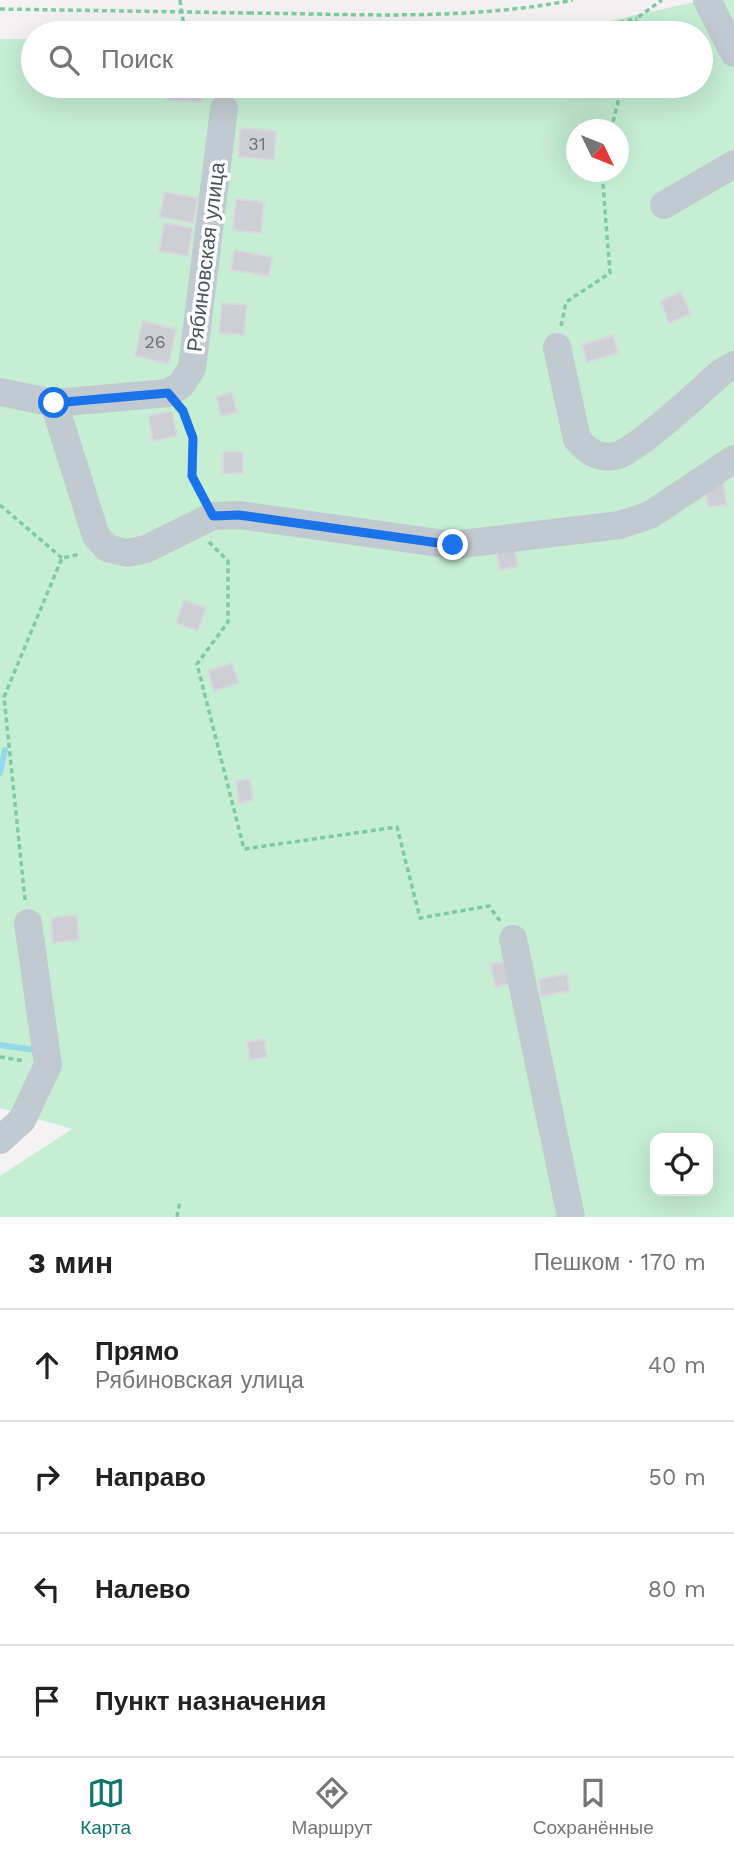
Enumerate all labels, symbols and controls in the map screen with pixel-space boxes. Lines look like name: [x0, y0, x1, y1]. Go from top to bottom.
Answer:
search box: [21, 21, 713, 98]
icon: search: [45, 41, 83, 79]
text: Поиск: [101, 44, 173, 74]
north arrow: [566, 119, 629, 182]
house number: 31: [248, 133, 266, 154]
street label: Рябиновская улица: [181, 160, 230, 353]
house number: 26: [144, 331, 166, 352]
route start: [38, 387, 69, 418]
route end: [437, 529, 468, 560]
map controls: [650, 1133, 713, 1196]
button: locate: [650, 1133, 713, 1196]
text: 3 мин: [28, 1245, 113, 1280]
text: Пешком · 170 m: [533, 1249, 706, 1276]
text: Прямо: [95, 1336, 179, 1366]
icon: ahead: [28, 1346, 66, 1384]
text: 40 m: [648, 1352, 706, 1379]
text: Рябиновская улица: [95, 1367, 304, 1394]
icon: right: [28, 1458, 66, 1496]
text: Направо: [95, 1462, 206, 1492]
text: 50 m: [649, 1464, 706, 1491]
icon: left: [28, 1570, 66, 1608]
text: Налево: [95, 1574, 190, 1604]
text: 80 m: [648, 1576, 706, 1603]
icon: arrive: [28, 1682, 66, 1720]
text: Пункт назначения: [95, 1686, 326, 1716]
tab: Карта: [80, 1774, 131, 1839]
tab: Маршрут: [291, 1774, 372, 1839]
tab: Сохранённые: [533, 1774, 654, 1839]

